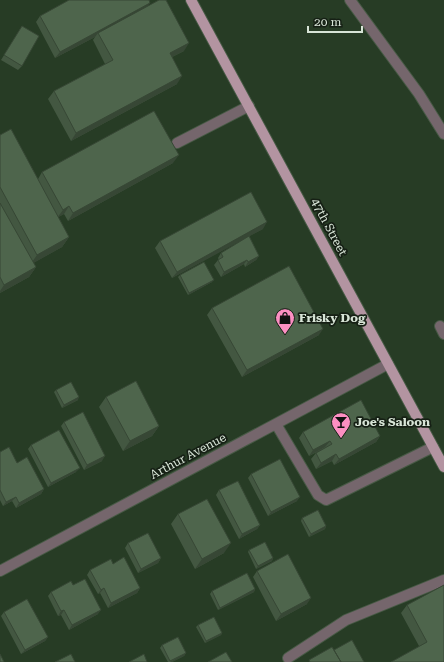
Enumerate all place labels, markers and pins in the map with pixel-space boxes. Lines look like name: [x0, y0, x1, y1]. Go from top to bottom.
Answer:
shop icon: Frisky Dog: [274, 307, 296, 335]
place label: Frisky Dog: [299, 311, 366, 325]
bar icon: Joe's Saloon: [330, 411, 352, 439]
place label: Joe's Saloon: [355, 415, 430, 429]

